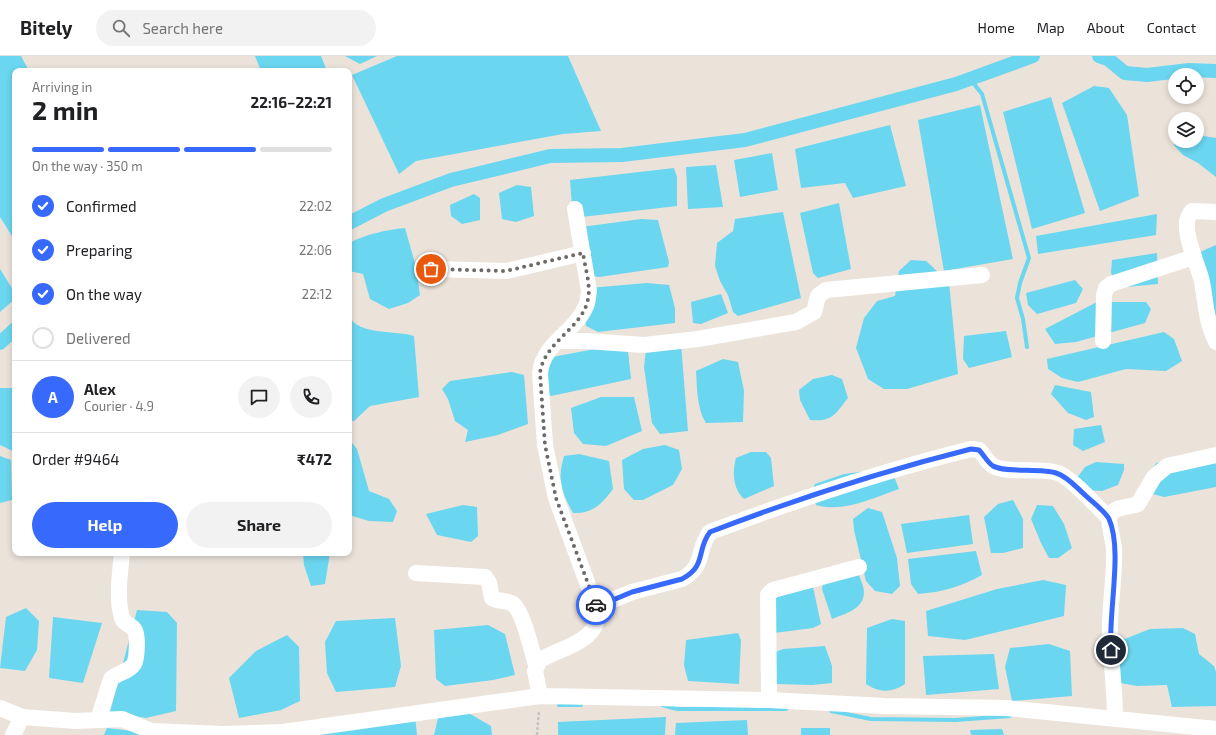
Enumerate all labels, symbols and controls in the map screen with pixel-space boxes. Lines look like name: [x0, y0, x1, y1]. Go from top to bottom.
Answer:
search box: [96, 10, 376, 46]
text: Bitely: [20, 16, 72, 39]
icon: search: [110, 17, 132, 39]
text: Search here: [142, 19, 223, 37]
text: Home: [978, 19, 1015, 36]
text: Map: [1037, 19, 1065, 36]
text: About: [1087, 19, 1125, 36]
text: Contact: [1147, 19, 1196, 36]
map controls: [1168, 68, 1204, 148]
button: locate: [1168, 68, 1204, 104]
text: Arriving in: [32, 79, 92, 95]
text: 22:16–22:21: [251, 93, 332, 111]
text: 2 min: [32, 94, 98, 125]
button: layers: [1168, 112, 1204, 148]
text: On the way · 350 m: [32, 158, 143, 174]
icon: check: [32, 195, 54, 217]
text: Confirmed: [66, 197, 137, 215]
text: 22:02: [299, 198, 332, 214]
icon: check: [32, 239, 54, 261]
text: Preparing: [66, 241, 132, 259]
text: 22:06: [299, 242, 332, 258]
pin: [414, 252, 448, 286]
icon: bag: [420, 258, 442, 280]
icon: check: [32, 283, 54, 305]
text: On the way: [66, 285, 142, 303]
text: 22:12: [302, 286, 332, 302]
text: Delivered: [66, 329, 131, 347]
button: chat: [238, 376, 280, 418]
button: phone: [290, 376, 332, 418]
text: Alex: [84, 380, 116, 398]
text: A: [48, 388, 58, 406]
text: Courier · 4.9: [84, 398, 154, 414]
text: Order #9464: [32, 450, 119, 468]
text: ₹472: [297, 450, 332, 468]
button: Help: [32, 502, 178, 548]
button: Share: [186, 502, 332, 548]
courier: [576, 585, 616, 625]
icon: car: [585, 594, 607, 616]
pin: [1094, 633, 1128, 667]
icon: home: [1100, 639, 1122, 661]

